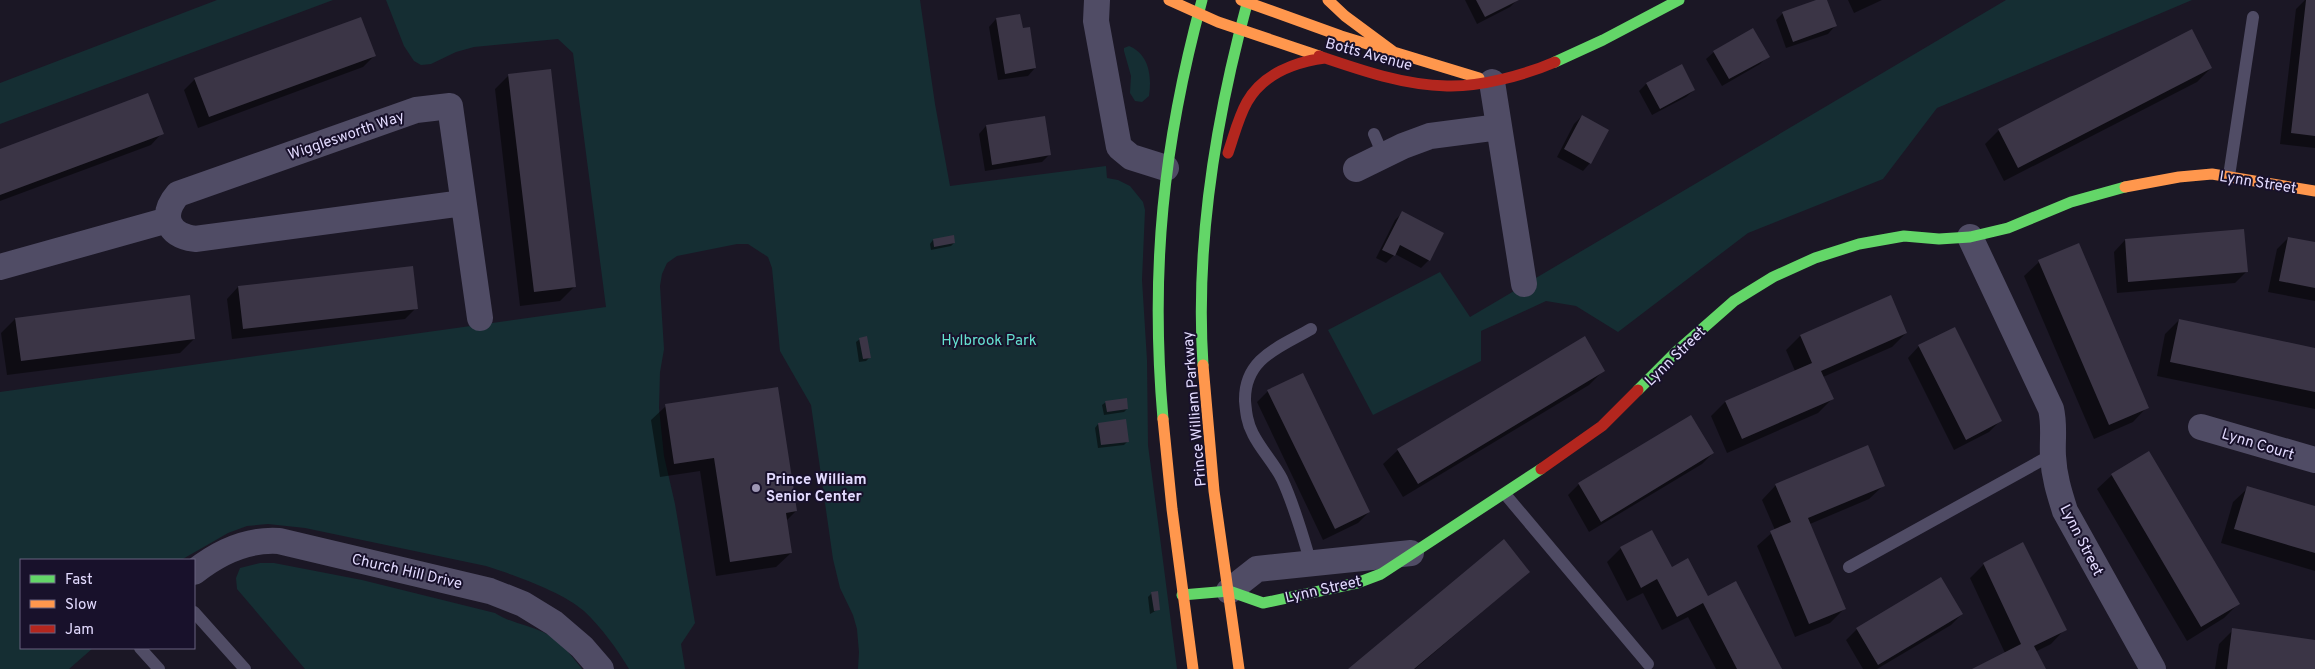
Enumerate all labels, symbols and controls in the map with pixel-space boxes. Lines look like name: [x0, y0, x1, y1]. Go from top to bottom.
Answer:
street label: Botts Avenue: [1323, 35, 1414, 76]
street label: Wigglesworth Way: [286, 108, 407, 165]
street label: Lynn Street: [2218, 168, 2298, 199]
street label: Lynn Street: [1641, 323, 1711, 391]
street label: Prince William Parkway: [1179, 330, 1212, 487]
park label: Hylbrook Park: [941, 332, 1037, 351]
street label: Lynn Court: [2219, 425, 2296, 465]
place label: Prince William Senior Center: [766, 471, 867, 507]
marker: Prince William Senior Center: [750, 482, 762, 494]
street label: Lynn Street: [2055, 502, 2107, 580]
street label: Church Hill Drive: [350, 551, 464, 594]
legend: [20, 559, 195, 649]
text: Fast: [65, 571, 93, 590]
street label: Lynn Street: [1283, 572, 1363, 608]
text: Slow: [65, 596, 97, 615]
text: Jam: [65, 621, 94, 640]

